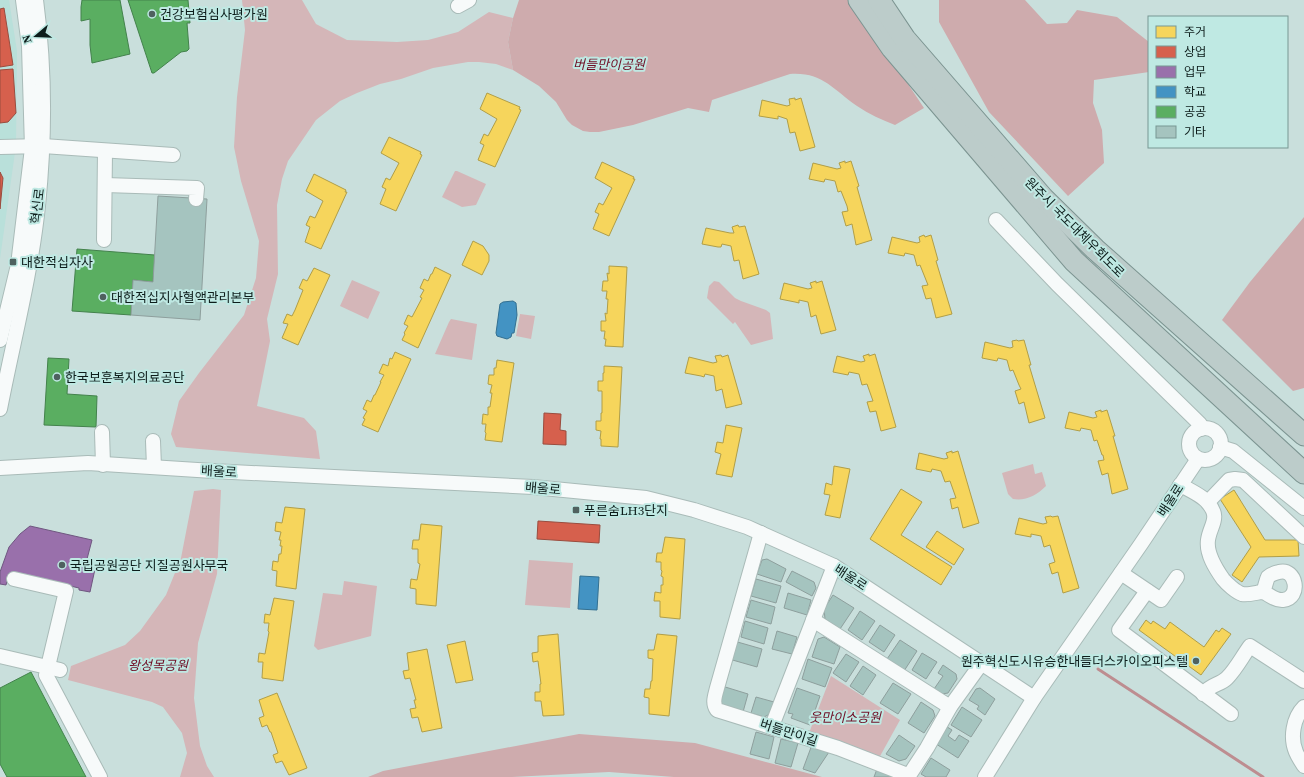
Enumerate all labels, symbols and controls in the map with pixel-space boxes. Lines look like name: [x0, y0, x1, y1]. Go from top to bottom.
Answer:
place label: 건강보험심사평가원: [160, 6, 268, 23]
marker: 건강보험심사평가원: [147, 9, 157, 19]
north arrow: [16, 16, 56, 56]
legend: [1148, 16, 1288, 148]
text: 주거: [1184, 24, 1206, 40]
text: N: [19, 33, 35, 45]
text: 상업: [1184, 44, 1206, 60]
park label: 버들만이공원: [573, 56, 646, 73]
text: 업무: [1184, 64, 1206, 80]
text: 학교: [1184, 84, 1206, 100]
text: 공공: [1184, 104, 1206, 120]
text: 기타: [1184, 124, 1206, 140]
street label: 원주시 국도대체우회도로: [1021, 174, 1128, 281]
street label: 혁신로: [27, 187, 48, 225]
place label: 대한적십자사: [21, 254, 93, 271]
marker: 대한적십자사: [8, 257, 18, 267]
place label: 대한적십지사혈액관리본부: [111, 289, 255, 306]
marker: 대한적십지사혈액관리본부: [98, 292, 108, 302]
place label: 한국보훈복지의료공단: [65, 369, 185, 386]
marker: 한국보훈복지의료공단: [52, 372, 62, 382]
street label: 배울로: [201, 462, 237, 481]
street label: 배울로: [524, 478, 562, 499]
street label: 배울로: [1154, 481, 1187, 520]
place label: 푸른숨LH3단지: [584, 502, 668, 519]
marker: 푸른숨LH3단지: [571, 505, 581, 515]
place label: 국립공원공단 지질공원사무국: [70, 557, 229, 574]
marker: 국립공원공단 지질공원사무국: [57, 560, 67, 570]
street label: 배울로: [831, 561, 870, 594]
place label: 원주혁신도시유승한내들더스카이오피스텔: [961, 653, 1188, 670]
marker: 원주혁신도시유승한내들더스카이오피스텔: [1191, 656, 1201, 666]
park label: 왕성목공원: [128, 657, 189, 674]
park label: 웃만이소공원: [809, 709, 882, 726]
street label: 버들만이길: [758, 715, 820, 750]

